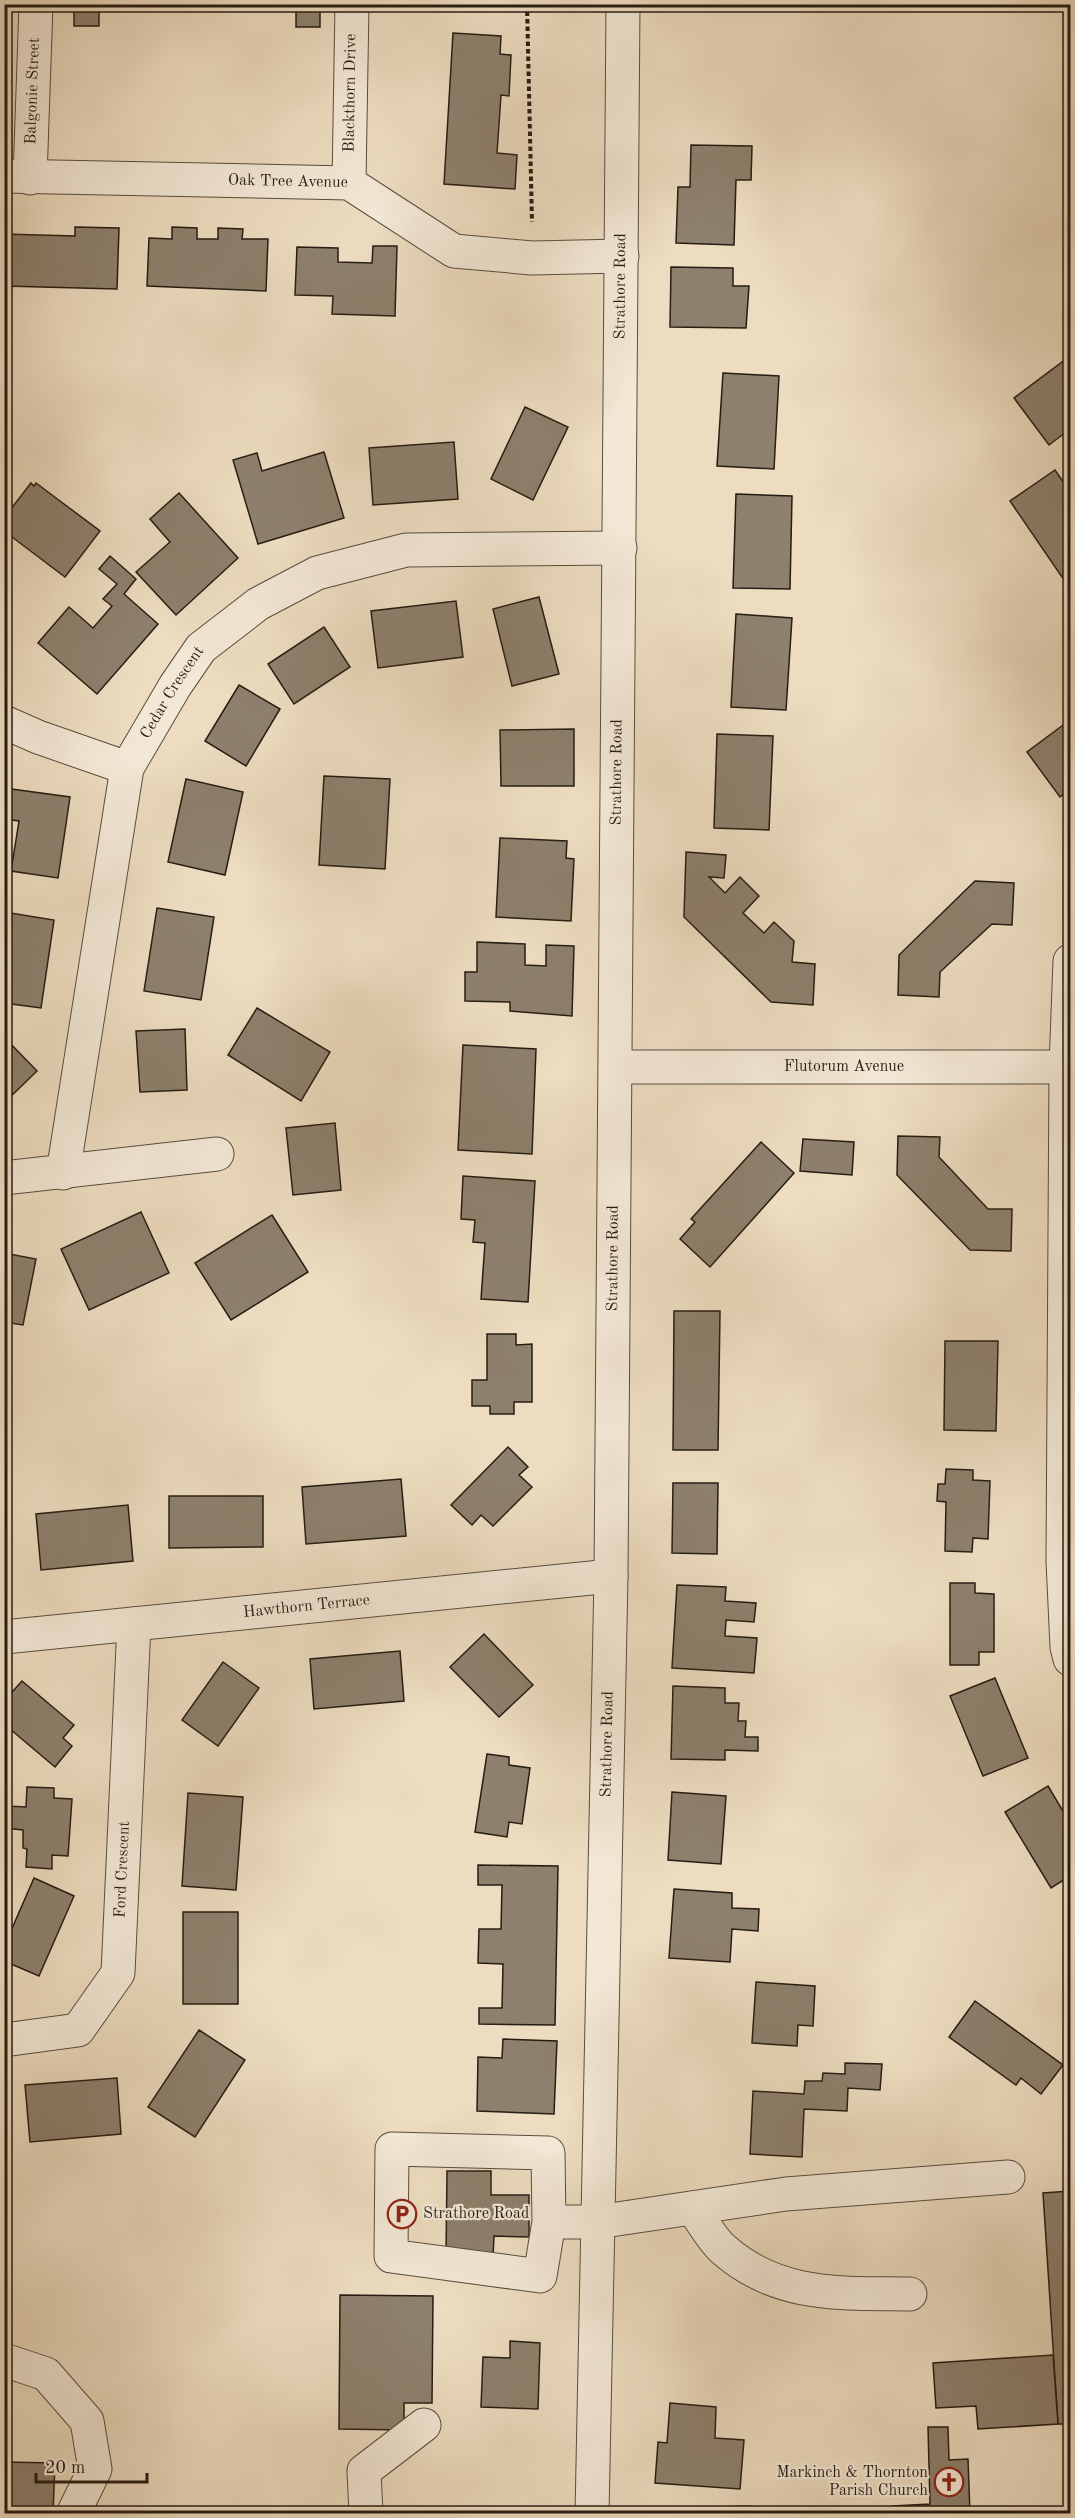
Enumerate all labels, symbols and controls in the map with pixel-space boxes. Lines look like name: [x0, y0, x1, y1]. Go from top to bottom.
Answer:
street label: Blackthorn Drive: [342, 33, 360, 153]
street label: Balgonie Street: [23, 37, 43, 145]
street label: Oak Tree Avenue: [228, 173, 348, 191]
street label: Strathore Road: [612, 233, 629, 339]
street label: Cedar Crescent: [138, 643, 208, 742]
street label: Strathore Road: [609, 719, 626, 825]
street label: Flutorum Avenue: [784, 1059, 904, 1075]
street label: Strathore Road: [605, 1205, 622, 1311]
street label: Hawthorn Terrace: [242, 1592, 371, 1621]
street label: Strathore Road: [599, 1691, 617, 1797]
street label: Ford Crescent: [113, 1820, 133, 1918]
parking icon: Strathore Road: [386, 2198, 418, 2230]
place label: Strathore Road: [423, 2206, 529, 2222]
scale bar: [36, 2446, 147, 2484]
text: 20 m: [45, 2459, 85, 2477]
place label: Markinch & Thornton Parish Church: [776, 2465, 928, 2499]
church icon: Markinch & Thornton Parish Church: [933, 2466, 965, 2498]

